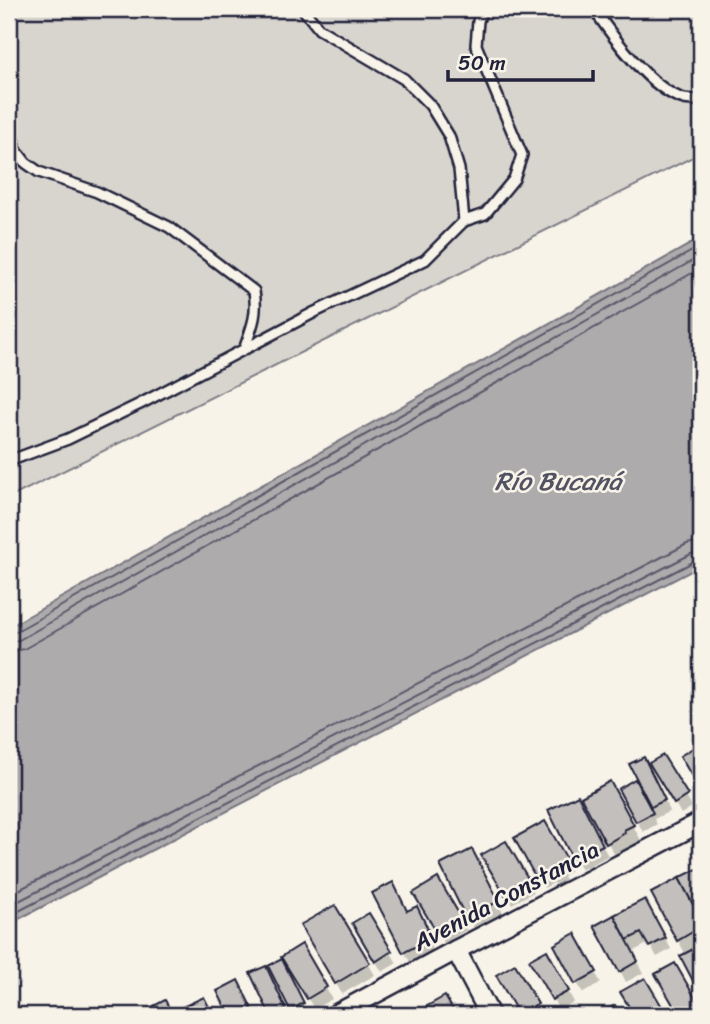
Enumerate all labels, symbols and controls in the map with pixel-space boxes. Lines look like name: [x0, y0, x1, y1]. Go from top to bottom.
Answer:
scale bar: [448, 38, 593, 82]
text: 50 m: [458, 44, 506, 82]
water label: Río Bucaná: [495, 458, 625, 504]
street label: Avenida Constancia: [404, 829, 607, 963]

